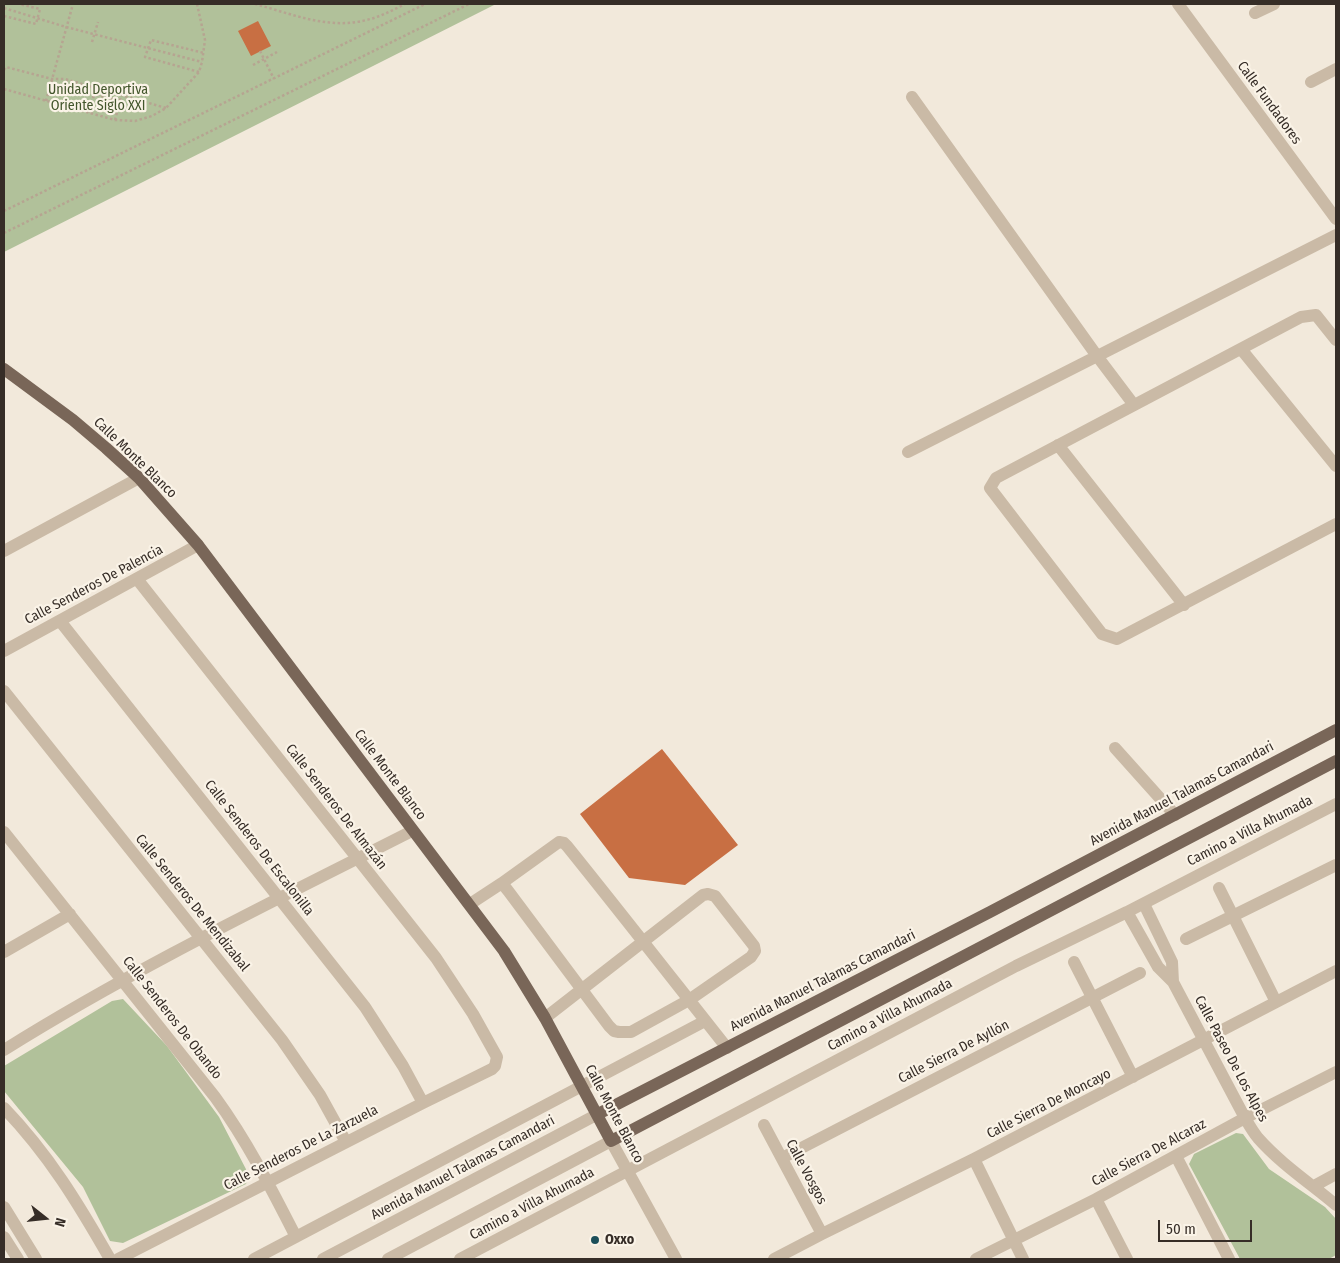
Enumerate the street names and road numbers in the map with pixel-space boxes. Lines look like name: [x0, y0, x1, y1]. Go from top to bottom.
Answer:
street label: Calle Fundadores: [1233, 58, 1305, 148]
street label: Calle Monte Blanco: [90, 414, 180, 502]
street label: Calle Senderos De Palencia: [22, 541, 166, 629]
street label: Calle Monte Blanco: [350, 726, 430, 824]
street label: Avenida Manuel Talamas Camandari: [1087, 738, 1277, 850]
street label: Calle Senderos De Almazán: [282, 741, 390, 873]
street label: Calle Senderos De Escalonilla: [201, 777, 317, 919]
street label: Camino a Villa Ahumada: [1184, 792, 1316, 870]
street label: Calle Senderos De Mendizabal: [131, 831, 253, 975]
street label: Avenida Manuel Talamas Camandari: [727, 927, 919, 1035]
street label: Calle Senderos De Obando: [119, 953, 225, 1083]
street label: Camino a Villa Ahumada: [825, 975, 955, 1055]
street label: Calle Paseo De Los Alpes: [1191, 993, 1271, 1125]
street label: Calle Sierra De Ayllón: [896, 1017, 1012, 1087]
street label: Calle Monte Blanco: [581, 1062, 647, 1166]
street label: Calle Sierra De Moncayo: [984, 1065, 1114, 1143]
street label: Calle Senderos De La Zarzuela: [221, 1102, 381, 1194]
street label: Avenida Manuel Talamas Camandari: [368, 1112, 558, 1224]
street label: Calle Sierra De Alcaraz: [1089, 1116, 1209, 1190]
street label: Calle Vosgos: [782, 1137, 830, 1207]
street label: Camino a Villa Ahumada: [467, 1164, 597, 1244]

